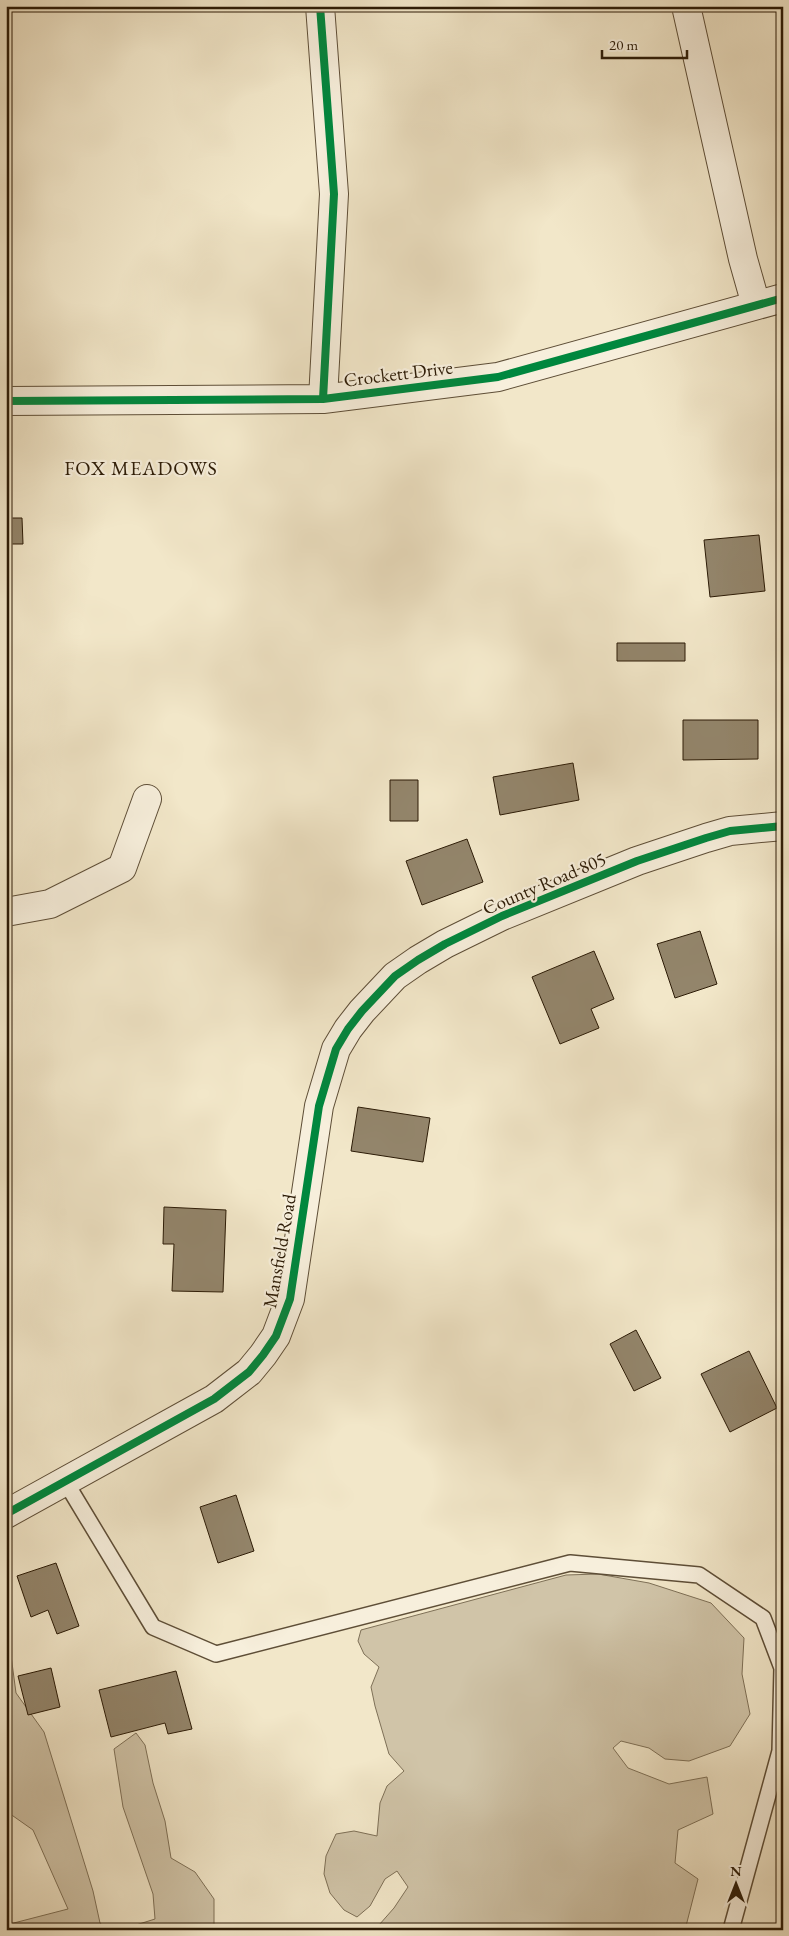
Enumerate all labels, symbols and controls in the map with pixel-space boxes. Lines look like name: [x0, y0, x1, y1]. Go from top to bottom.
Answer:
scale bar: [602, 28, 686, 60]
text: 20 m: [609, 35, 638, 54]
street label: Crockett Drive: [342, 354, 454, 393]
district label: FOX MEADOWS: [64, 455, 218, 481]
street label: County Road 805: [479, 846, 610, 921]
street label: Mansfield Road: [257, 1192, 302, 1310]
north arrow: [712, 1858, 762, 1908]
text: N: [730, 1862, 742, 1880]

